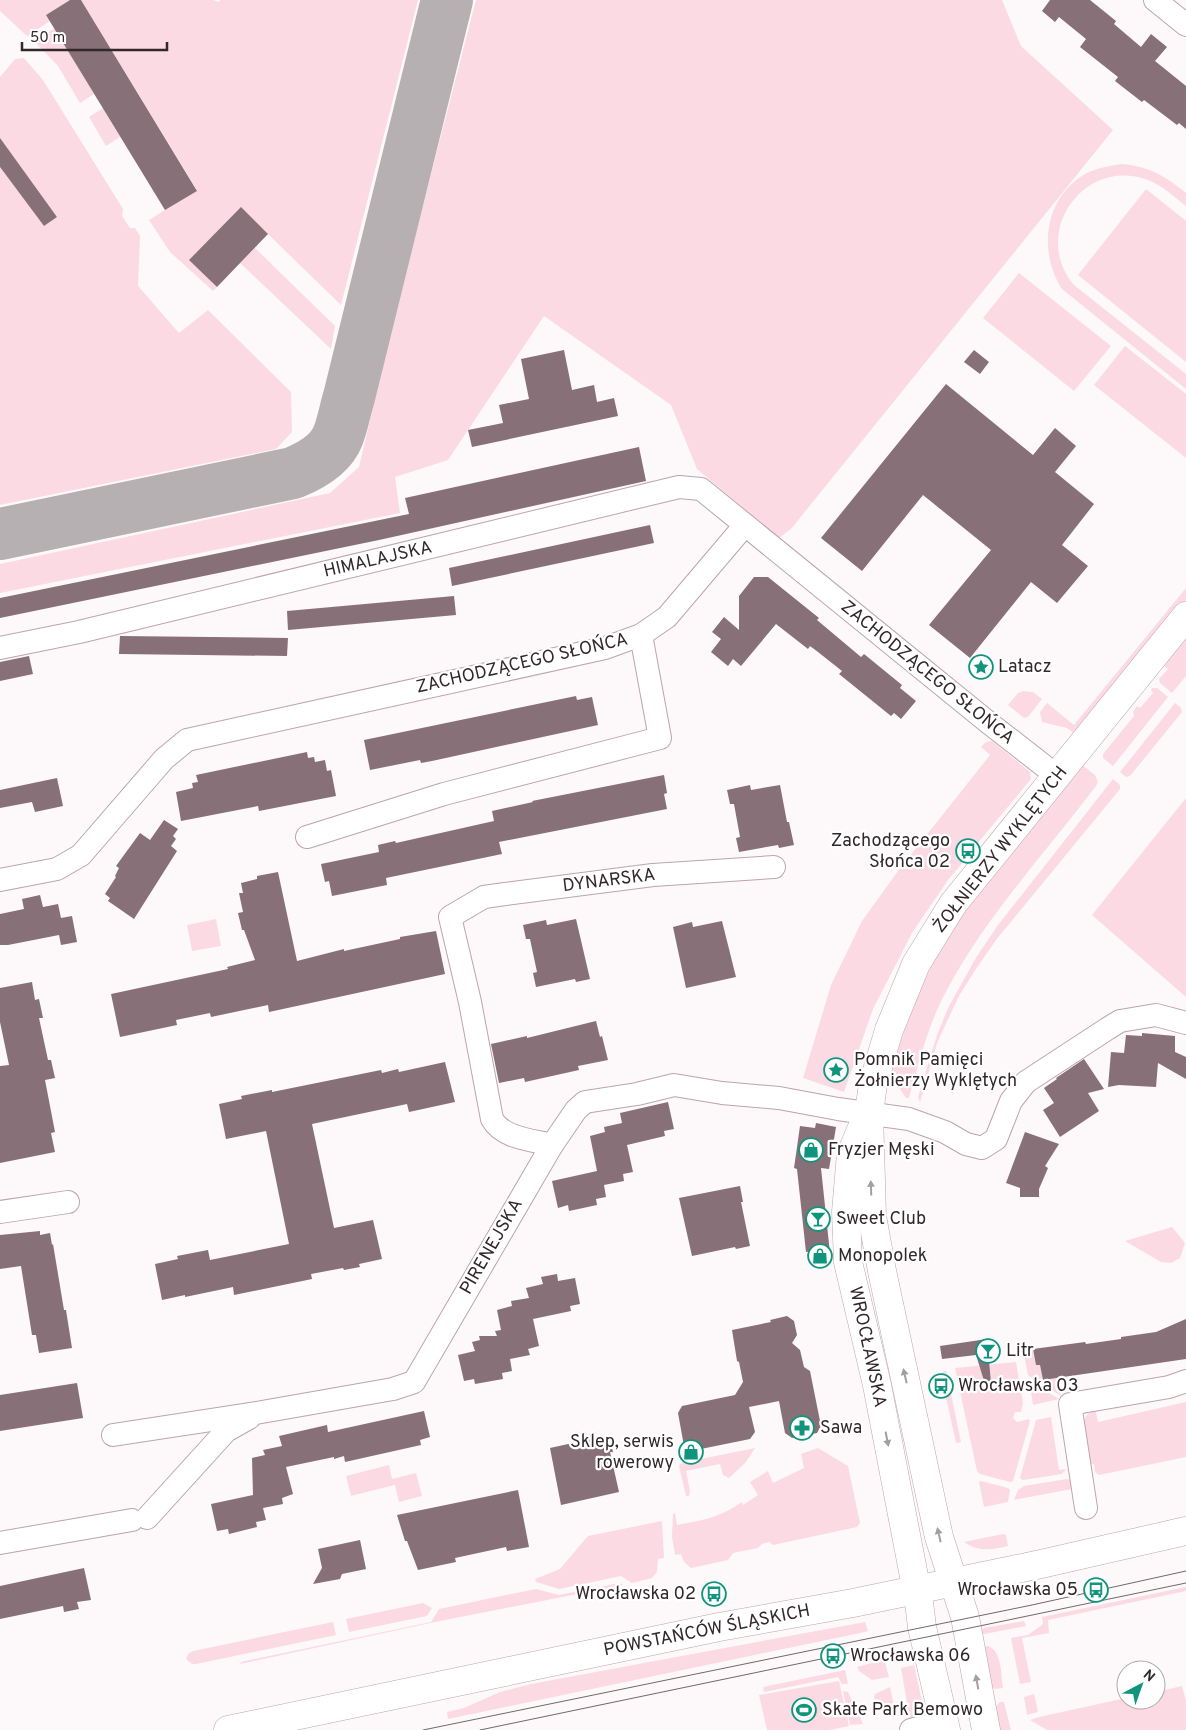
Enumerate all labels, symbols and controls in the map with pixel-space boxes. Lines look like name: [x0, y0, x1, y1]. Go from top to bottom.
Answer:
scale bar: [22, 20, 168, 52]
text: 50 m: [30, 29, 65, 48]
street label: HIMALAJSKA: [321, 536, 435, 584]
street label: ZACHODZĄCEGO SŁOŃCA: [836, 594, 1020, 750]
street label: ZACHODZĄCEGO SŁOŃCA: [413, 626, 630, 700]
place icon: Latacz: [968, 654, 994, 680]
place label: Latacz: [998, 656, 1052, 679]
street label: ŻOŁNIERZY WYKLĘTYCH: [927, 761, 1073, 938]
place label: Zachodzącego Słońca 02: [831, 830, 950, 874]
bus stop icon: Zachodzącego Słońca 02: [955, 838, 981, 864]
street label: DYNARSKA: [561, 864, 657, 898]
place label: Pomnik Pamięci Żołnierzy Wyklętych: [854, 1049, 1017, 1093]
place icon: Pomnik Pamięci Żołnierzy Wyklętych: [823, 1057, 849, 1083]
shop icon: Fryzjer Męski: [798, 1137, 824, 1163]
place label: Fryzjer Męski: [828, 1139, 935, 1162]
one-way arrow: [867, 1179, 875, 1195]
street label: PIRENEJSKA: [455, 1195, 529, 1299]
bar icon: Sweet Club: [805, 1206, 831, 1232]
place label: Sweet Club: [836, 1208, 926, 1231]
shop icon: Monopolek: [807, 1243, 833, 1269]
place label: Monopolek: [838, 1245, 927, 1268]
street label: WROCŁAWSKA: [843, 1284, 891, 1410]
bar icon: Litr: [975, 1338, 1001, 1364]
place label: Litr: [1006, 1340, 1034, 1363]
one-way arrow: [901, 1368, 909, 1383]
bus stop icon: Wrocławska 03: [928, 1373, 954, 1399]
place label: Wrocławska 03: [958, 1375, 1079, 1398]
pharmacy icon: Sawa: [789, 1415, 815, 1441]
place label: Sawa: [820, 1417, 862, 1440]
place label: Sklep, serwis rowerowy: [570, 1431, 674, 1475]
one-way arrow: [883, 1431, 891, 1447]
shop icon: Sklep, serwis rowerowy: [678, 1439, 704, 1465]
one-way arrow: [935, 1527, 943, 1542]
bus stop icon: Wrocławska 05: [1083, 1577, 1109, 1603]
place label: Wrocławska 05: [957, 1579, 1078, 1602]
bus stop icon: Wrocławska 02: [701, 1581, 727, 1607]
place label: Wrocławska 02: [575, 1583, 696, 1606]
street label: POWSTAŃCÓW ŚLĄSKICH: [601, 1598, 812, 1662]
bus stop icon: Wrocławska 06: [820, 1643, 846, 1669]
place label: Wrocławska 06: [850, 1645, 970, 1668]
north arrow: [1116, 1660, 1166, 1710]
text: N: [1139, 1667, 1158, 1686]
one-way arrow: [972, 1674, 980, 1690]
sports icon: Skate Park Bemowo: [791, 1697, 817, 1723]
place label: Skate Park Bemowo: [822, 1699, 983, 1722]

